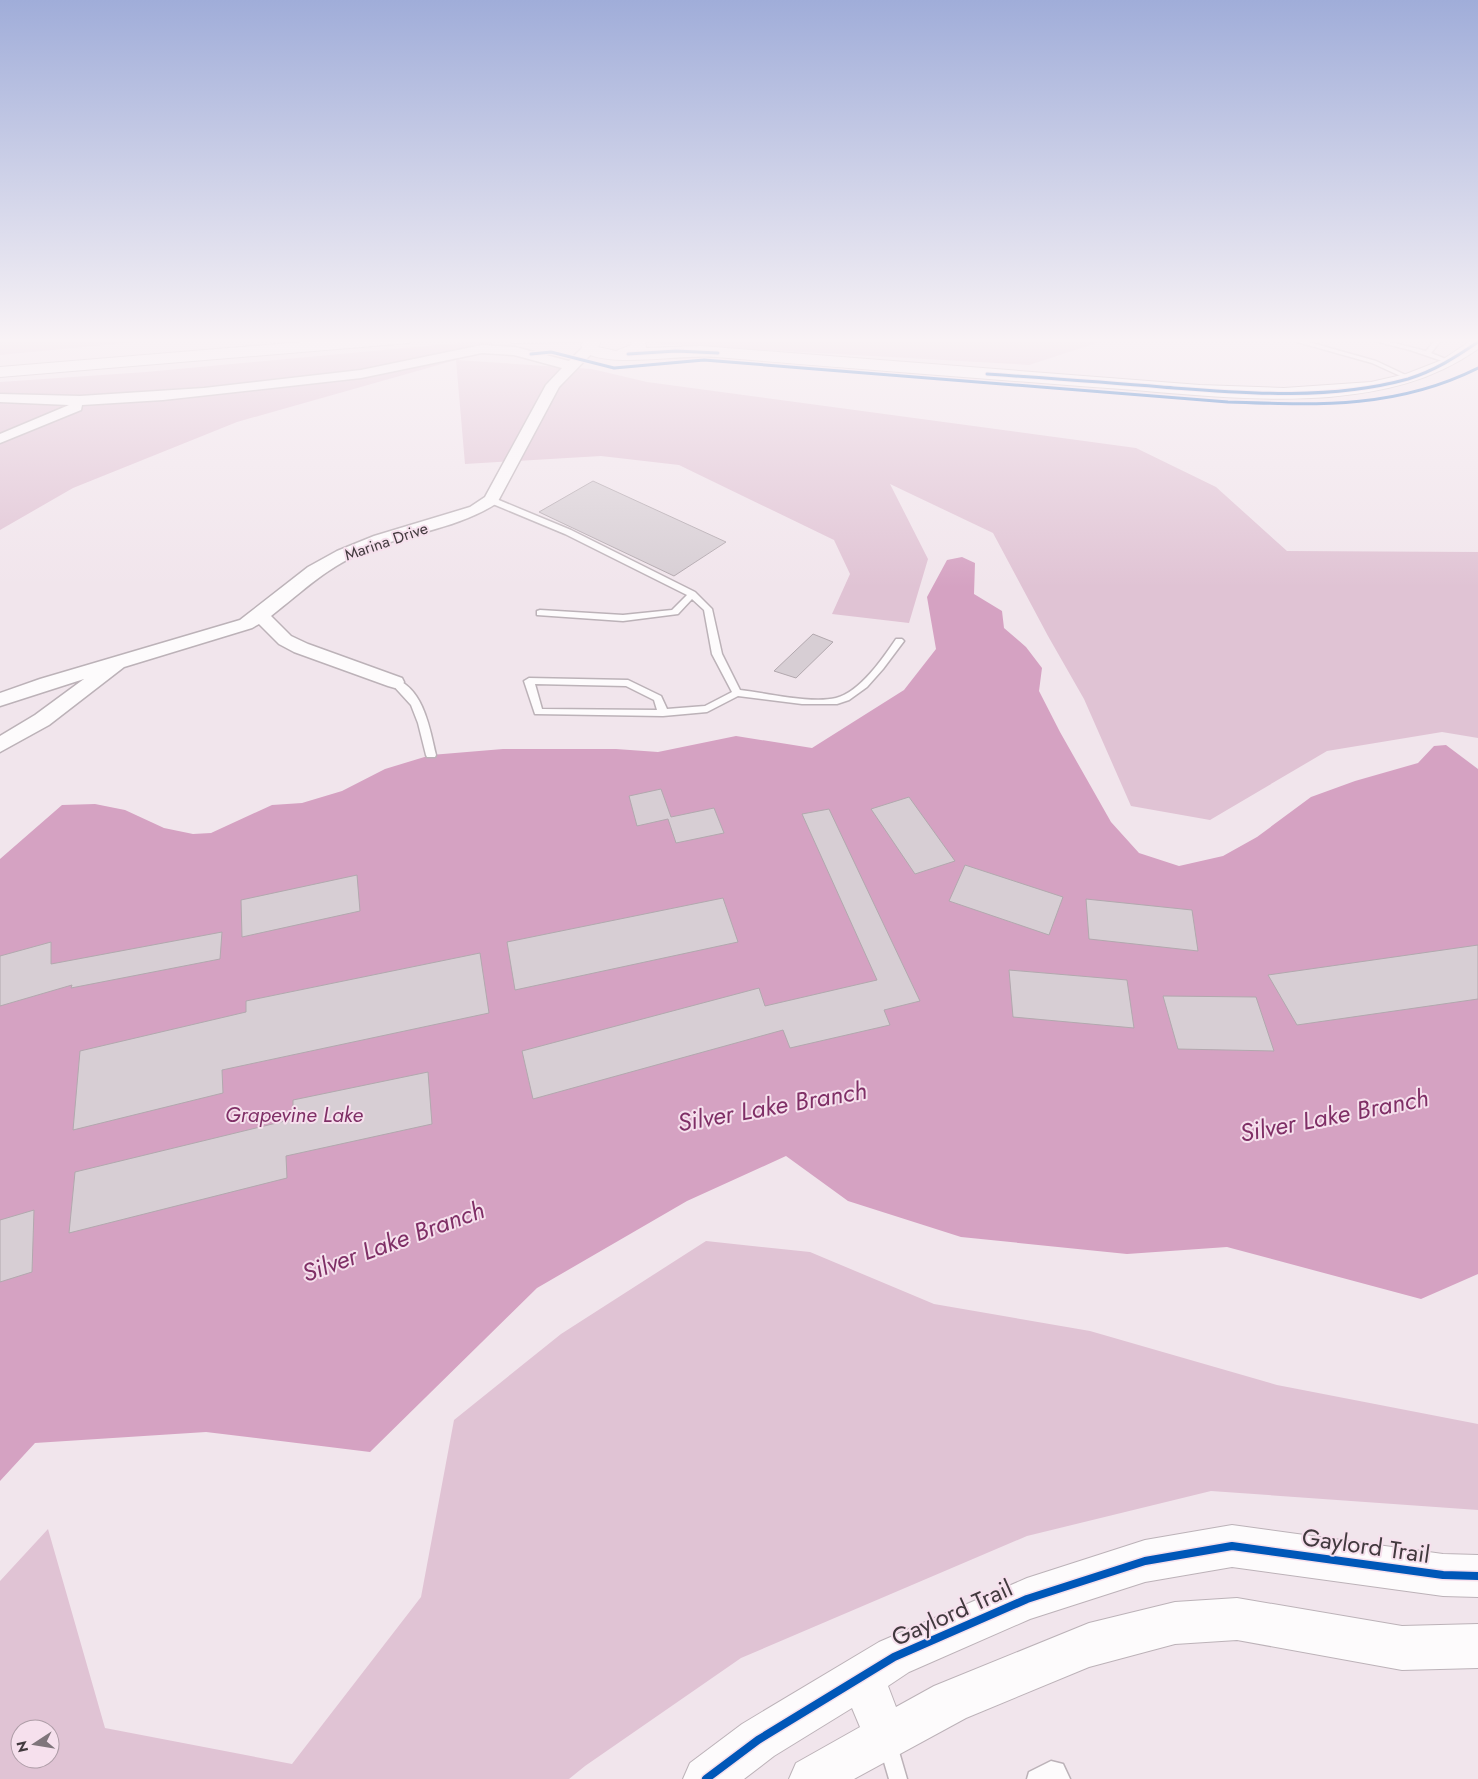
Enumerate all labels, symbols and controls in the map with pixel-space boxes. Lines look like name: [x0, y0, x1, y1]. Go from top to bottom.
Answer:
street label: Marina Drive: [341, 516, 431, 566]
water label: Silver Lake Branch: [675, 1072, 869, 1140]
water label: Silver Lake Branch: [1236, 1079, 1432, 1151]
water label: Grapevine Lake: [225, 1100, 363, 1130]
water label: Silver Lake Branch: [297, 1191, 489, 1291]
street label: Gaylord Trail: [1300, 1519, 1432, 1572]
street label: Gaylord Trail: [886, 1570, 1018, 1655]
north arrow: [10, 1719, 60, 1769]
text: N: [11, 1739, 33, 1754]

